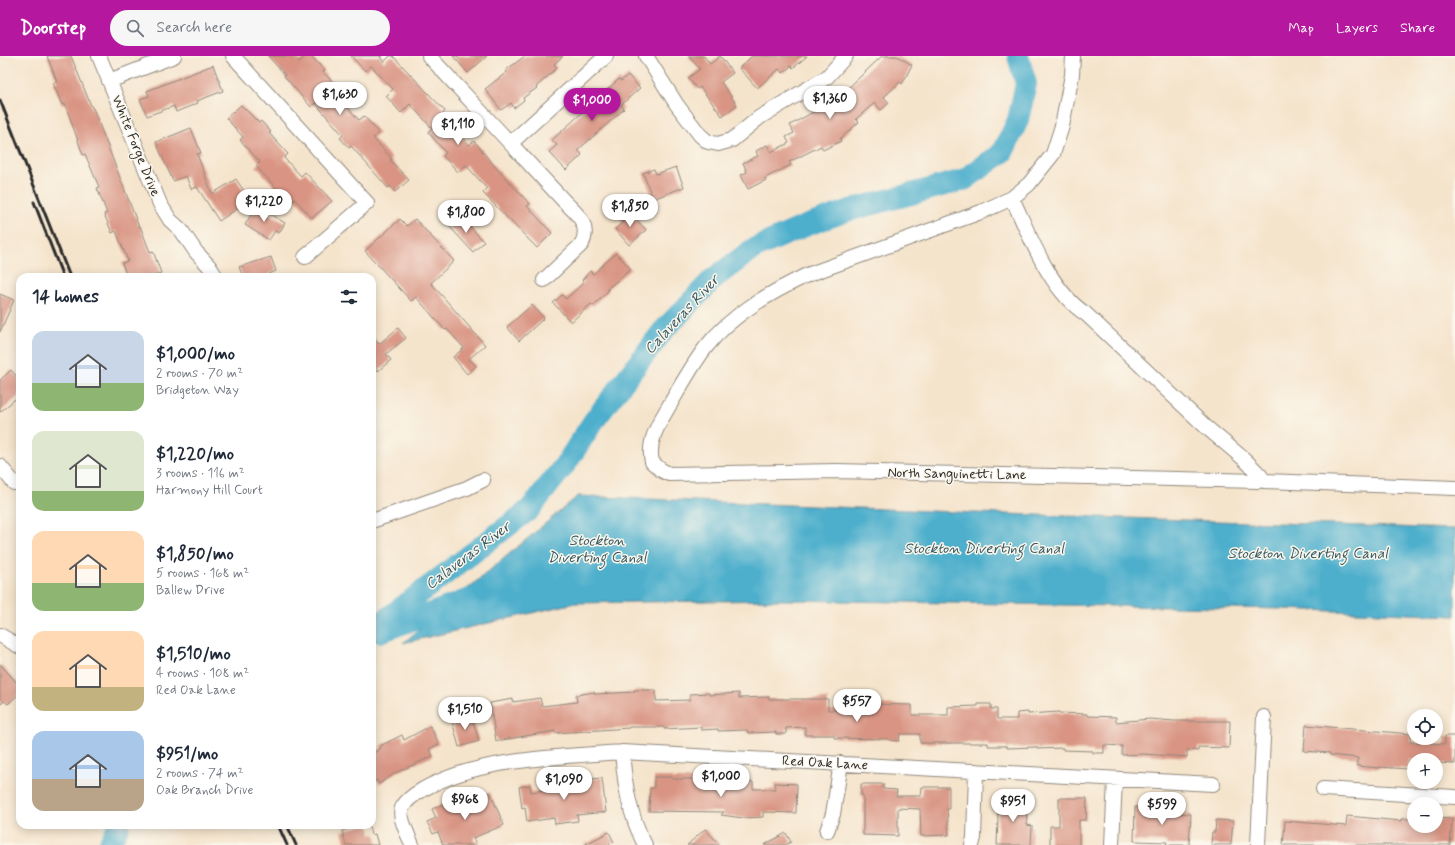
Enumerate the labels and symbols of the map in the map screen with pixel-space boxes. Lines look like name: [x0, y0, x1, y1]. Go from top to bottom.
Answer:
pin: $1,630: [307, 82, 373, 116]
pin: $1,360: [797, 86, 863, 120]
pin: $1,000: [559, 88, 625, 122]
street label: White Forge Drive: [107, 93, 165, 200]
pin: $1,110: [425, 112, 491, 146]
pin: $1,220: [231, 189, 297, 223]
pin: $1,850: [597, 194, 663, 228]
pin: $1,800: [433, 200, 499, 234]
water label: Calaveras River: [640, 270, 725, 359]
street label: North Sanguinetti Lane: [887, 464, 1027, 485]
water label: Calaveras River: [422, 516, 516, 594]
water label: Stockton Diverting Canal: [547, 531, 648, 570]
water label: Stockton Diverting Canal: [904, 539, 1065, 561]
water label: Stockton Diverting Canal: [1228, 544, 1389, 566]
pin: $557: [833, 689, 881, 723]
pin: $1,510: [432, 697, 498, 731]
street label: Red Oak Lane: [782, 752, 868, 774]
pin: $1,000: [688, 764, 754, 798]
pin: $1,090: [531, 767, 597, 801]
pin: $968: [441, 787, 489, 821]
pin: $951: [989, 789, 1037, 823]
pin: $599: [1138, 792, 1186, 826]

